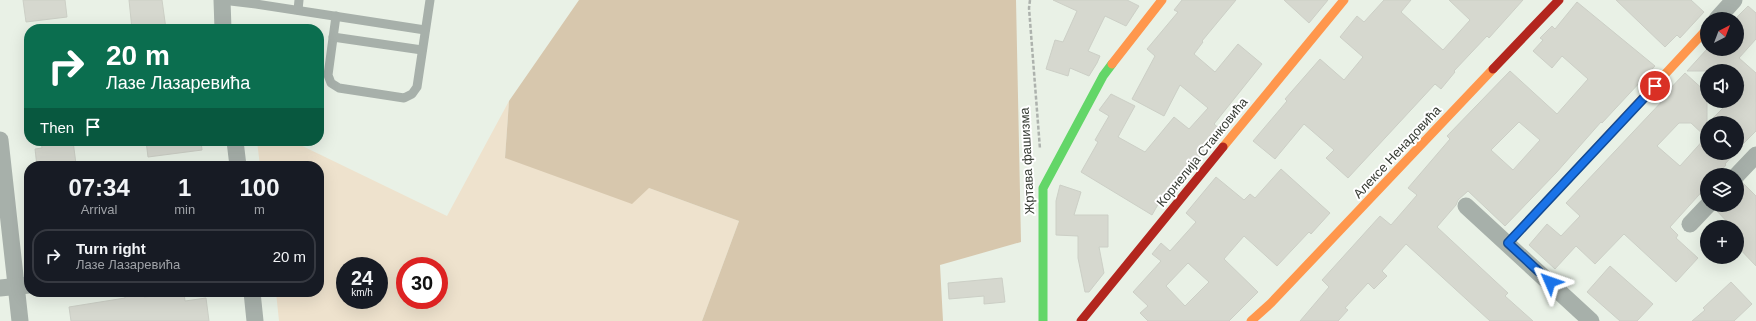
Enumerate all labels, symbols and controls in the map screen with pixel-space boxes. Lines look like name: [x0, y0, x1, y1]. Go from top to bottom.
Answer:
north arrow: [1700, 12, 1744, 56]
map controls: [1700, 12, 1744, 264]
icon: right: [40, 40, 92, 92]
text: 20 m: [106, 40, 170, 71]
button: sound: [1700, 64, 1744, 108]
pin: [1638, 69, 1672, 103]
text: Лазе Лазаревића: [106, 73, 250, 93]
icon: arrive: [1644, 75, 1666, 97]
street label: Корнелија Станковића: [1153, 94, 1251, 210]
street label: Алексе Ненадовића: [1350, 102, 1444, 201]
street label: Жртава фашизма: [1017, 106, 1037, 215]
icon: arrive: [82, 116, 104, 138]
button: search: [1700, 116, 1744, 160]
text: Then: [40, 119, 74, 136]
button: layers: [1700, 168, 1744, 212]
text: 07:34: [68, 174, 130, 201]
text: 1: [178, 174, 191, 201]
text: 100: [240, 174, 280, 201]
text: Arrival: [81, 202, 118, 217]
text: min: [174, 202, 195, 217]
text: m: [254, 202, 265, 217]
button: +: [1700, 220, 1744, 264]
text: Turn right: [76, 240, 146, 257]
icon: right: [42, 245, 64, 267]
text: 20 m: [273, 248, 306, 265]
text: Лазе Лазаревића: [76, 257, 180, 272]
speed limit sign: 30: [396, 257, 448, 309]
position arrow: [1529, 261, 1571, 303]
text: 24: [351, 267, 373, 289]
text: km/h: [351, 287, 373, 298]

